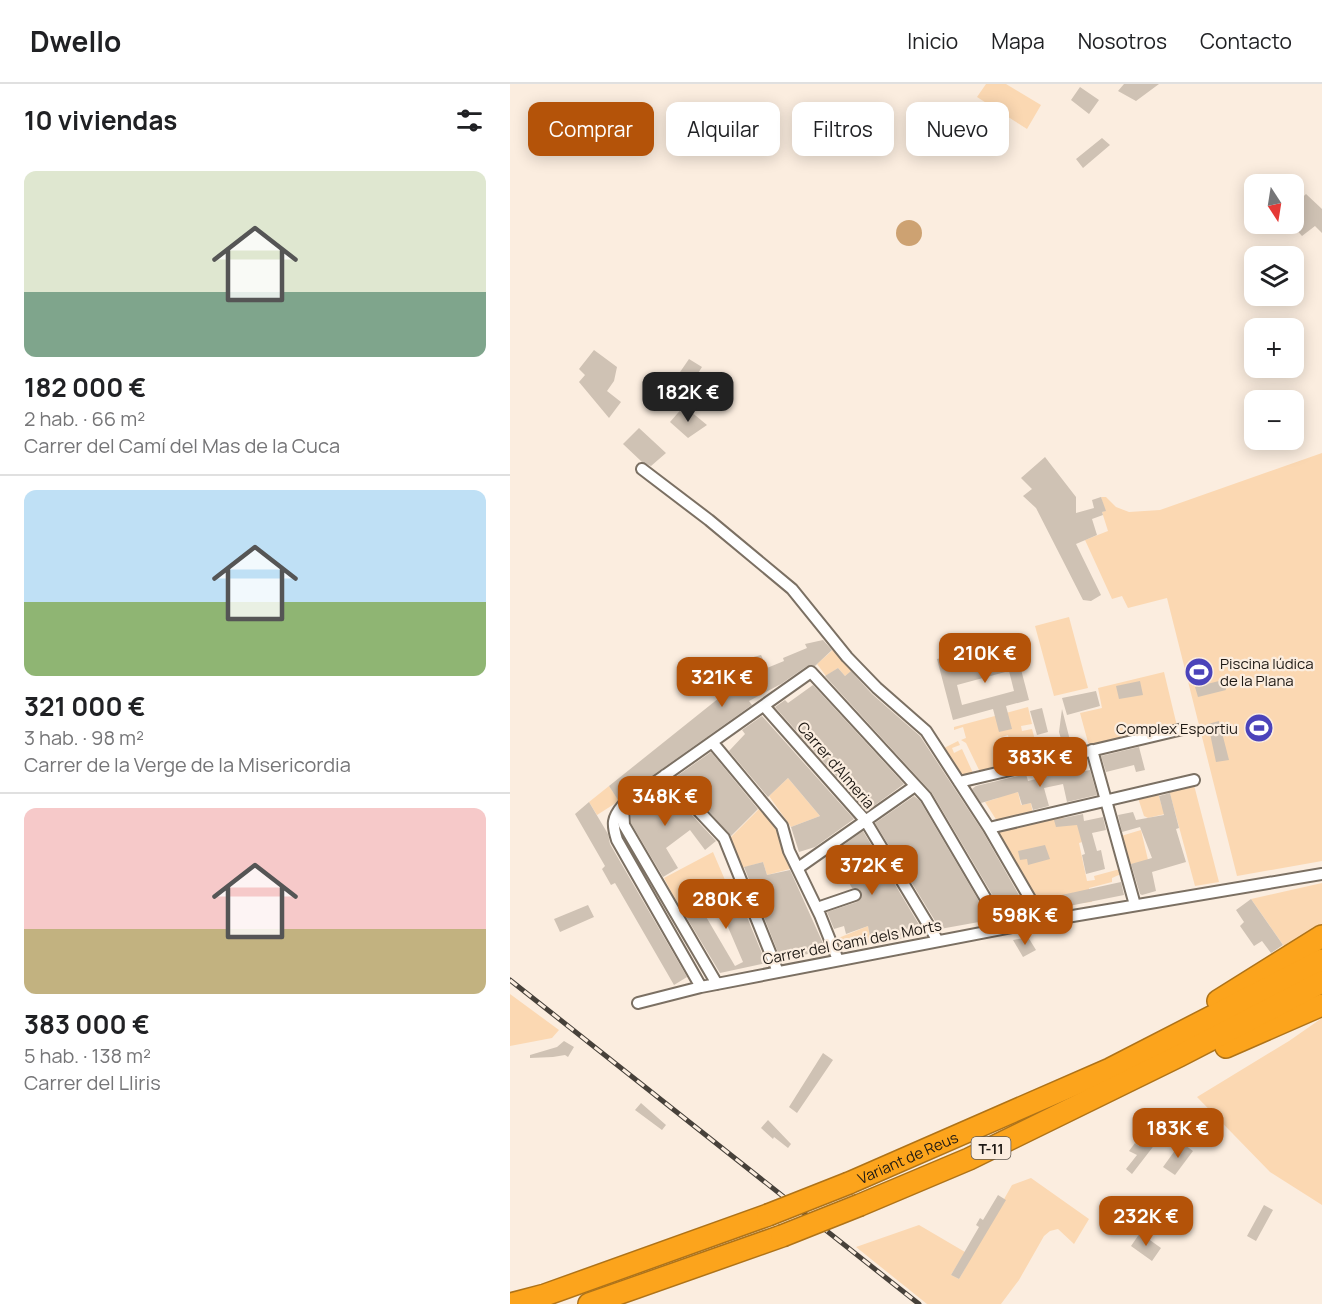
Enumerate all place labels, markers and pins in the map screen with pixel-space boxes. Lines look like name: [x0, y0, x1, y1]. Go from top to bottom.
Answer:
pin: 182K €: [639, 372, 737, 423]
pin: 210K €: [936, 633, 1034, 684]
place label: Piscina lúdica de la Plana: [1220, 653, 1314, 691]
sports icon: Piscina lúdica de la Plana: [1183, 656, 1215, 688]
pin: 321K €: [673, 657, 771, 708]
sports icon: Complex Esportiu: [1243, 712, 1275, 744]
place label: Complex Esportiu: [1116, 718, 1238, 739]
pin: 383K €: [991, 737, 1089, 788]
pin: 348K €: [616, 776, 714, 827]
pin: 372K €: [823, 845, 921, 896]
pin: 280K €: [677, 879, 775, 930]
pin: 598K €: [976, 895, 1074, 946]
pin: 183K €: [1129, 1108, 1227, 1159]
pin: 232K €: [1097, 1196, 1195, 1247]

